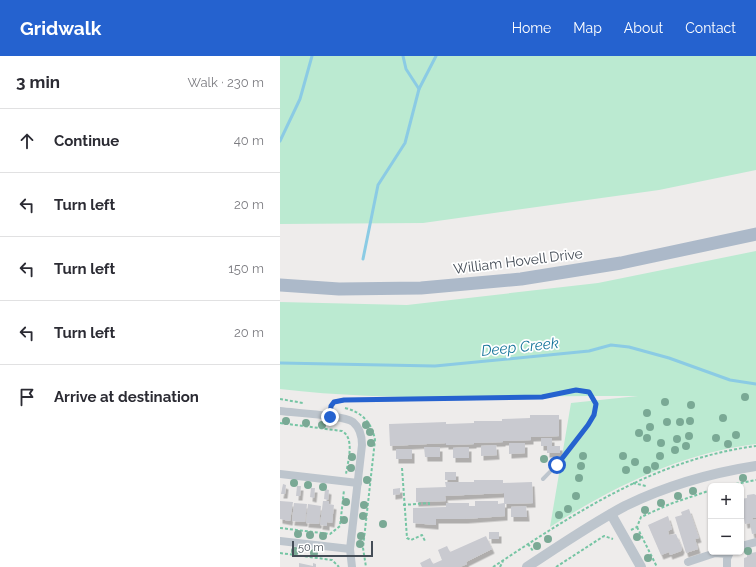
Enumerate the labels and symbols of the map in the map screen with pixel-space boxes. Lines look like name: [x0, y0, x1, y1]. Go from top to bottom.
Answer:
street label: William Hovell Drive: [452, 245, 584, 277]
water label: Deep Creek: [480, 334, 560, 360]
route end: [321, 408, 339, 426]
route start: [548, 456, 566, 474]
scale bar: [292, 539, 373, 558]

